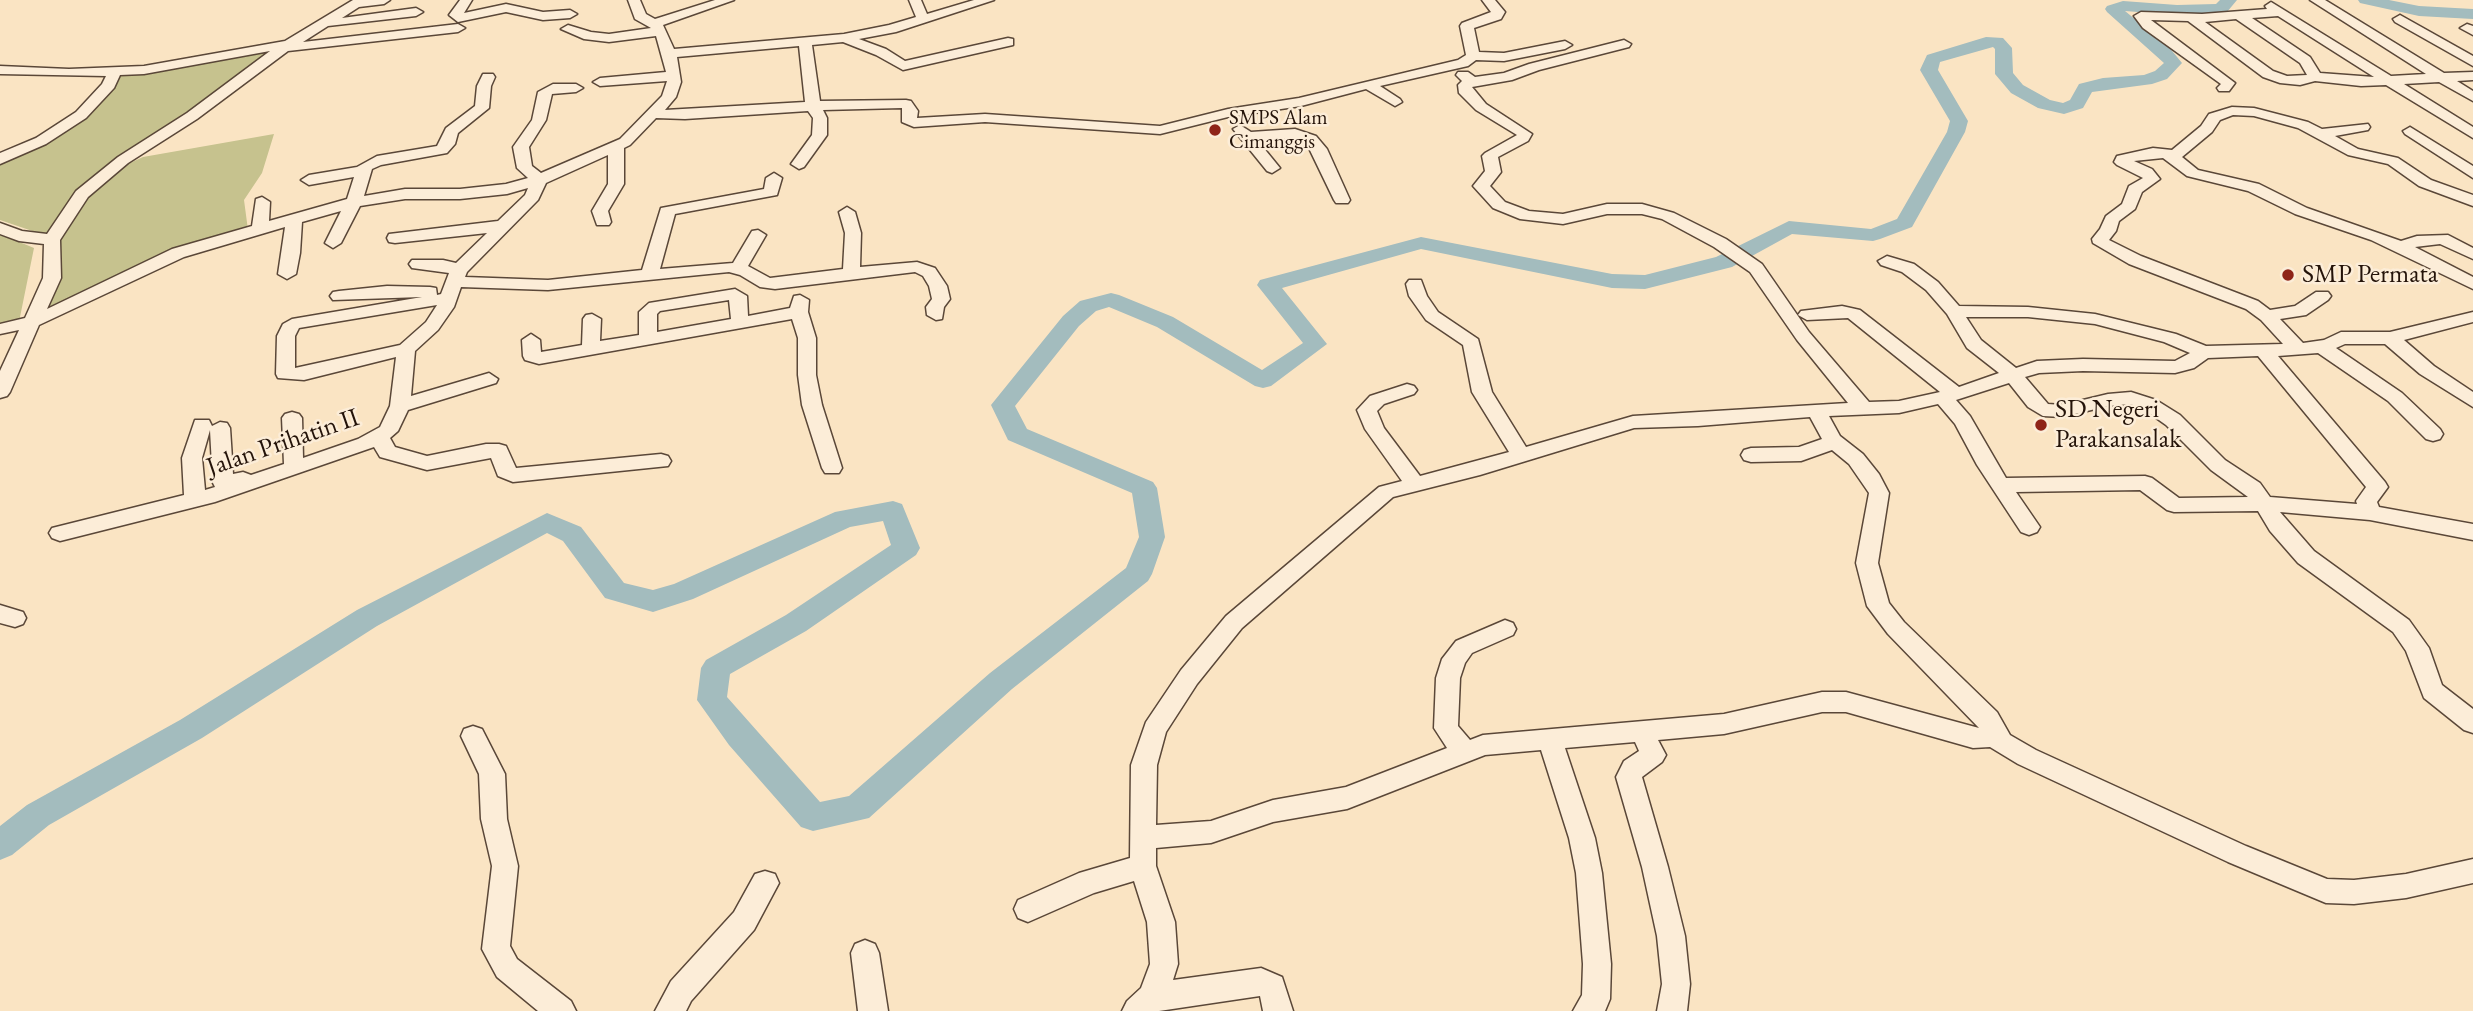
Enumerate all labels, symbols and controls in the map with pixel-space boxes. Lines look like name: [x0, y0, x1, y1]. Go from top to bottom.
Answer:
place label: SMPS Alam Cimanggis: [1229, 105, 1328, 155]
marker: SMPS Alam Cimanggis: [1207, 122, 1223, 138]
place label: SMP Permata: [2302, 259, 2438, 291]
marker: SMP Permata: [2280, 267, 2296, 283]
place label: SD Negeri Parakansalak: [2055, 394, 2181, 456]
street label: Jalan Prihatin II: [203, 402, 363, 484]
marker: SD Negeri Parakansalak: [2033, 417, 2049, 433]

